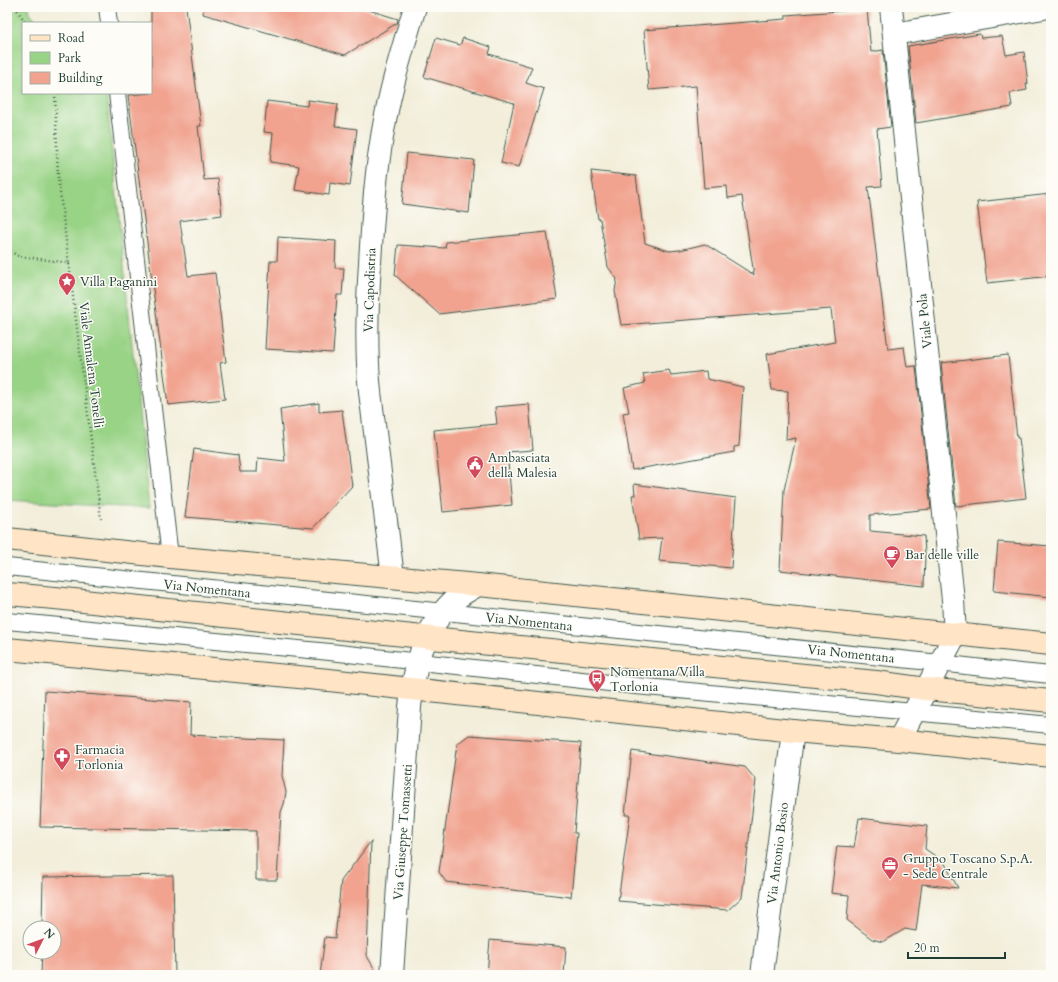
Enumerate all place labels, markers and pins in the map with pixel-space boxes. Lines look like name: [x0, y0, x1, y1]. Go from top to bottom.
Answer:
place icon: Villa Paganini: [57, 271, 77, 296]
place label: Villa Paganini: [80, 273, 158, 291]
place label: Ambasciata della Malesia: [488, 449, 558, 482]
public building icon: Ambasciata della Malesia: [465, 454, 485, 479]
cafe icon: Bar delle ville: [882, 544, 902, 569]
place label: Bar delle ville: [905, 546, 979, 564]
place label: Nomentana/Villa Torlonia: [610, 663, 705, 696]
bus stop icon: Nomentana/Villa Torlonia: [587, 668, 607, 693]
place label: Farmacia Torlonia: [75, 741, 125, 774]
pharmacy icon: Farmacia Torlonia: [52, 746, 72, 771]
place label: Gruppo Toscano S.p.A. - Sede Centrale: [903, 850, 1032, 883]
office icon: Gruppo Toscano S.p.A. - Sede Centrale: [880, 855, 900, 880]

